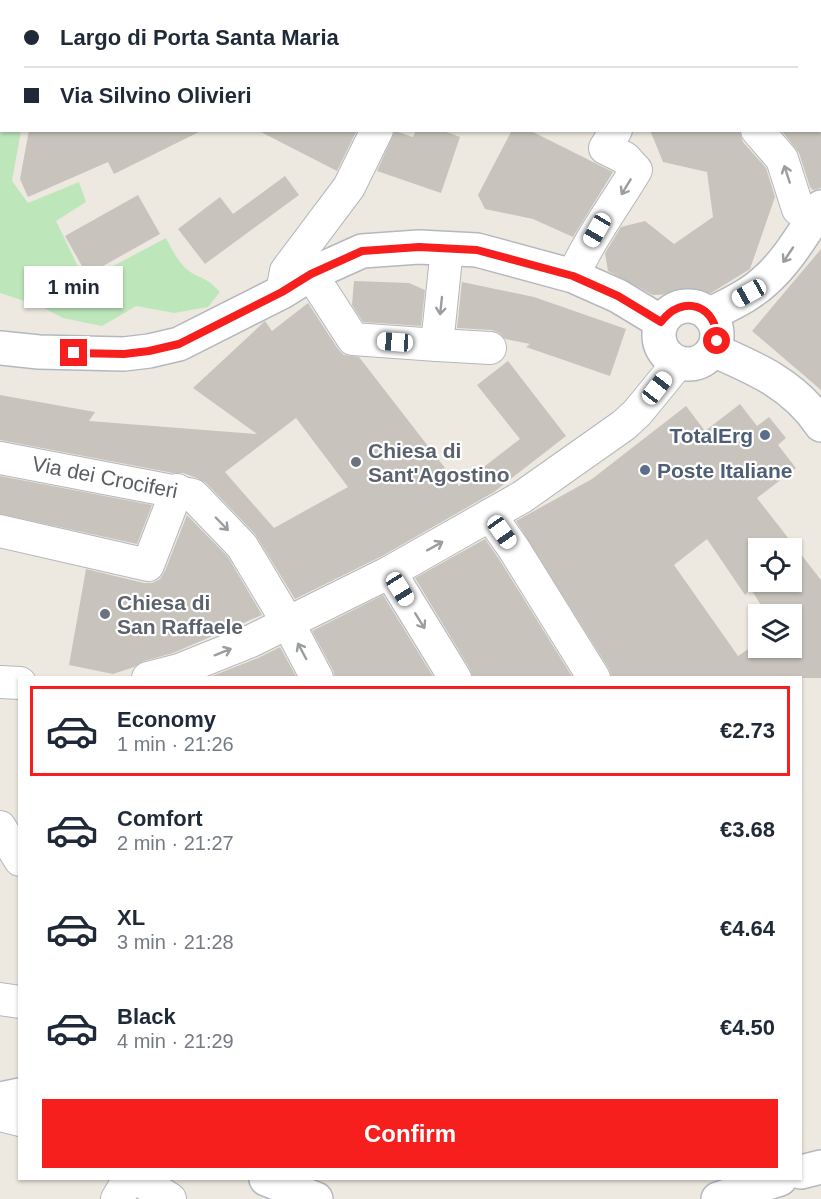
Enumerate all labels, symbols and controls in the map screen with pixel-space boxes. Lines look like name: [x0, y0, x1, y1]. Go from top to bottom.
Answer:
text: Largo di Porta Santa Maria: [60, 25, 339, 50]
text: Via Silvino Olivieri: [60, 83, 252, 108]
one-way arrow: [781, 165, 792, 184]
one-way arrow: [620, 178, 632, 195]
car: [580, 210, 614, 250]
one-way arrow: [782, 247, 794, 263]
callout: 1 min: [25, 266, 124, 308]
text: 1 min: [47, 276, 100, 298]
car: [729, 276, 769, 310]
one-way arrow: [435, 295, 446, 315]
route start: [703, 327, 730, 354]
car: [376, 332, 414, 352]
route end: [60, 339, 87, 366]
car: [639, 368, 675, 408]
place label: TotalErg: [669, 424, 753, 447]
marker: TotalErg: [758, 428, 772, 442]
place label: Chiesa di Sant'Agostino: [368, 439, 509, 486]
street label: Via dei Crociferi: [30, 452, 180, 502]
marker: Chiesa di Sant'Agostino: [349, 455, 363, 469]
place label: Poste Italiane: [657, 459, 792, 482]
marker: Poste Italiane: [638, 463, 652, 477]
car: [484, 512, 520, 552]
one-way arrow: [214, 517, 229, 532]
map controls: [748, 538, 802, 658]
button: locate: [748, 538, 802, 592]
one-way arrow: [425, 540, 443, 551]
car: [383, 569, 417, 609]
place label: Chiesa di San Raffaele: [117, 591, 243, 638]
button: layers: [748, 604, 802, 658]
marker: Chiesa di San Raffaele: [98, 607, 112, 621]
one-way arrow: [415, 612, 427, 629]
one-way arrow: [296, 642, 307, 660]
one-way arrow: [213, 646, 232, 657]
icon: car: [45, 704, 99, 758]
text: Economy: [117, 707, 216, 732]
text: €2.73: [720, 718, 775, 743]
text: 1 min · 21:26: [117, 733, 234, 755]
icon: car: [45, 803, 99, 857]
text: Comfort: [117, 806, 203, 831]
text: €3.68: [720, 817, 775, 842]
text: 2 min · 21:27: [117, 832, 234, 854]
icon: car: [45, 902, 99, 956]
text: XL: [117, 905, 145, 930]
text: €4.64: [720, 916, 775, 941]
text: 3 min · 21:28: [117, 931, 234, 953]
icon: car: [45, 1001, 99, 1055]
text: Black: [117, 1004, 176, 1029]
text: €4.50: [720, 1015, 775, 1040]
text: 4 min · 21:29: [117, 1030, 234, 1052]
button: Confirm: [42, 1099, 778, 1168]

